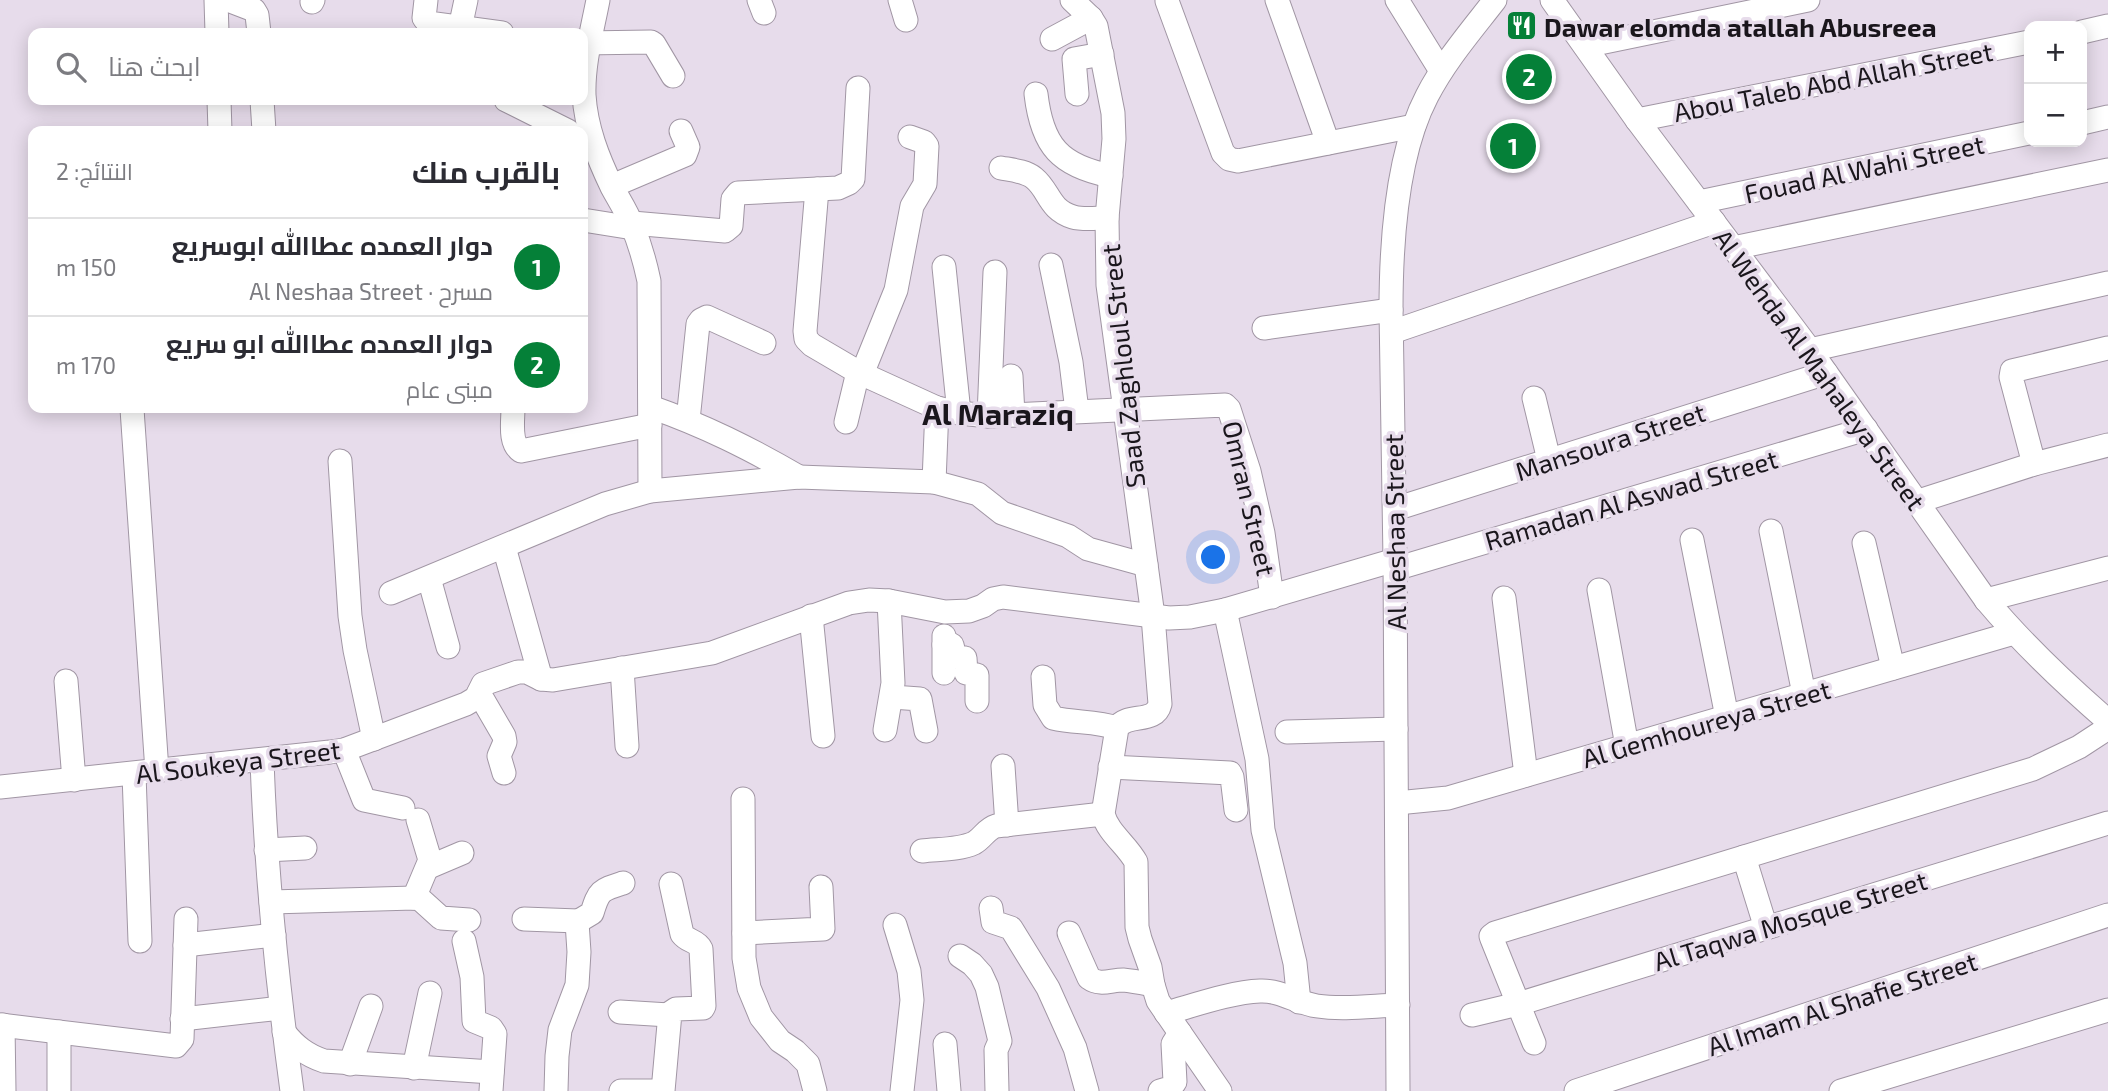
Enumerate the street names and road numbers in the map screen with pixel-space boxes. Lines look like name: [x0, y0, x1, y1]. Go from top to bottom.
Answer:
street label: Abou Taleb Abd Allah Street: [1671, 35, 1995, 127]
street label: Fouad Al Wahi Street: [1741, 127, 1987, 209]
street label: Al Wehda Al Mahaleya Street: [1708, 223, 1932, 515]
street label: Saad Zaghloul Street: [1094, 243, 1150, 489]
street label: Mansoura Street: [1511, 396, 1709, 486]
street label: Omran Street: [1217, 418, 1283, 579]
street label: Al Neshaa Street: [1377, 434, 1411, 630]
street label: Ramadan Al Aswad Street: [1481, 442, 1781, 556]
street label: Al Gemhoureya Street: [1578, 673, 1834, 773]
street label: Al Soukeya Street: [134, 733, 342, 789]
street label: Al Taqwa Mosque Street: [1650, 864, 1930, 976]
street label: Al Imam Al Shafie Street: [1703, 945, 1981, 1061]

